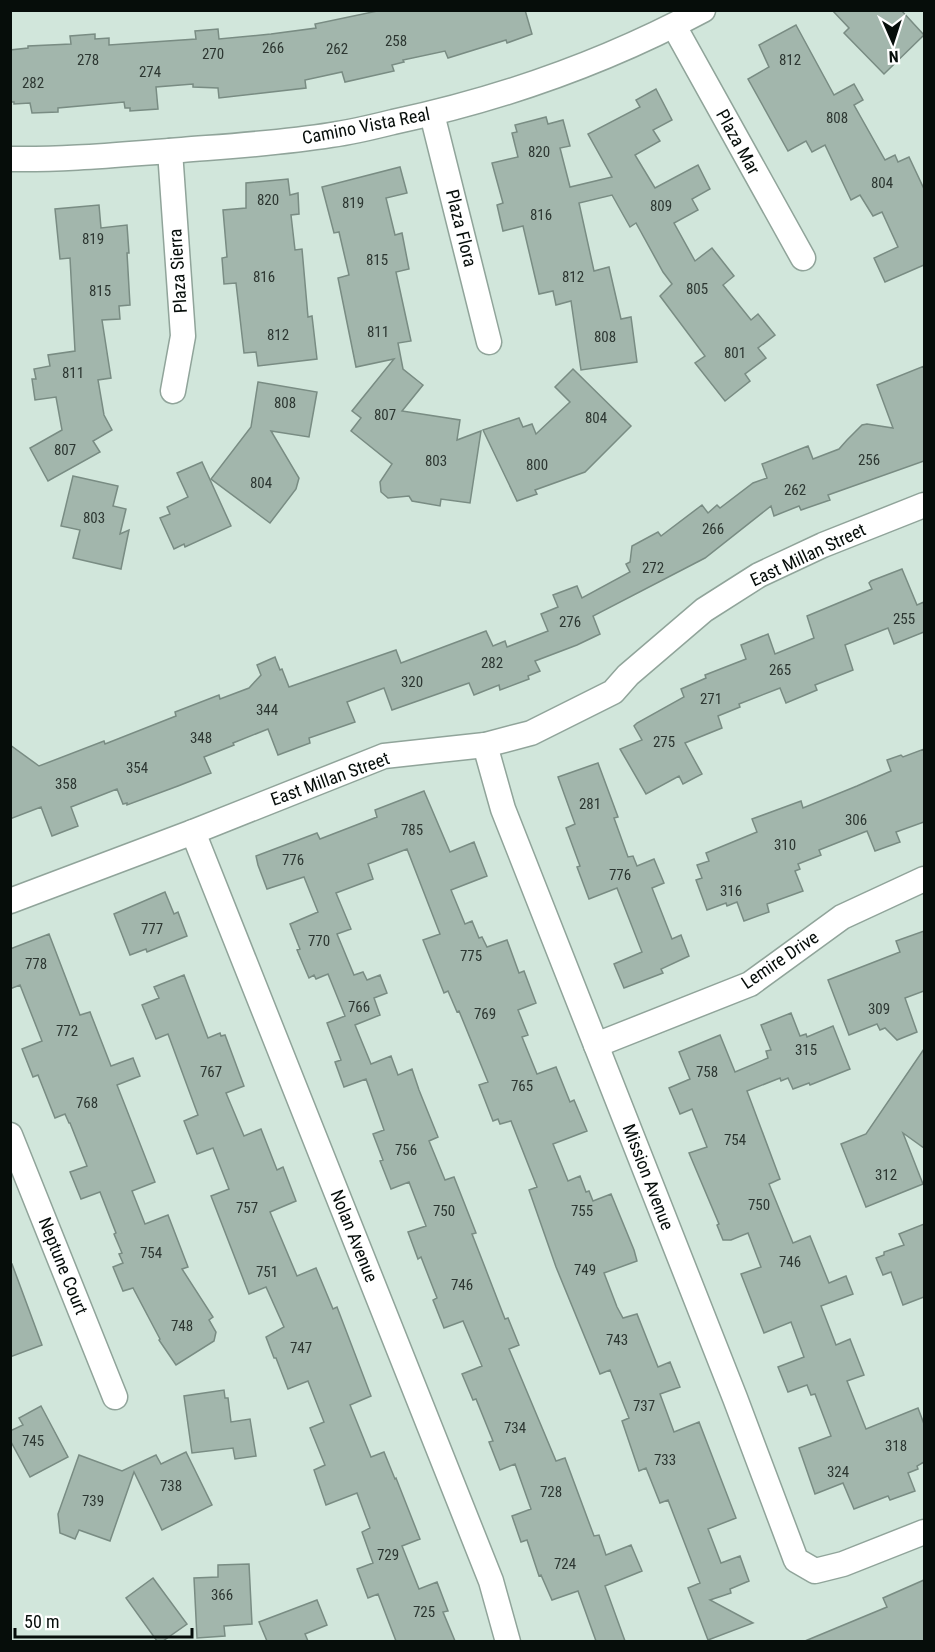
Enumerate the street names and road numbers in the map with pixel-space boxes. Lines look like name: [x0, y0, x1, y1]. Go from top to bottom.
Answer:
street label: Camino Vista Real: [300, 103, 432, 148]
street label: Plaza Mar: [712, 106, 765, 178]
street label: Plaza Flora: [442, 187, 481, 269]
street label: Plaza Sierra: [164, 228, 191, 314]
street label: East Millan Street: [747, 519, 869, 590]
street label: East Millan Street: [268, 747, 392, 810]
street label: Lemire Drive: [737, 926, 822, 993]
street label: Mission Avenue: [619, 1121, 678, 1233]
street label: Nolan Avenue: [326, 1187, 382, 1285]
street label: Neptune Court: [34, 1214, 92, 1317]

